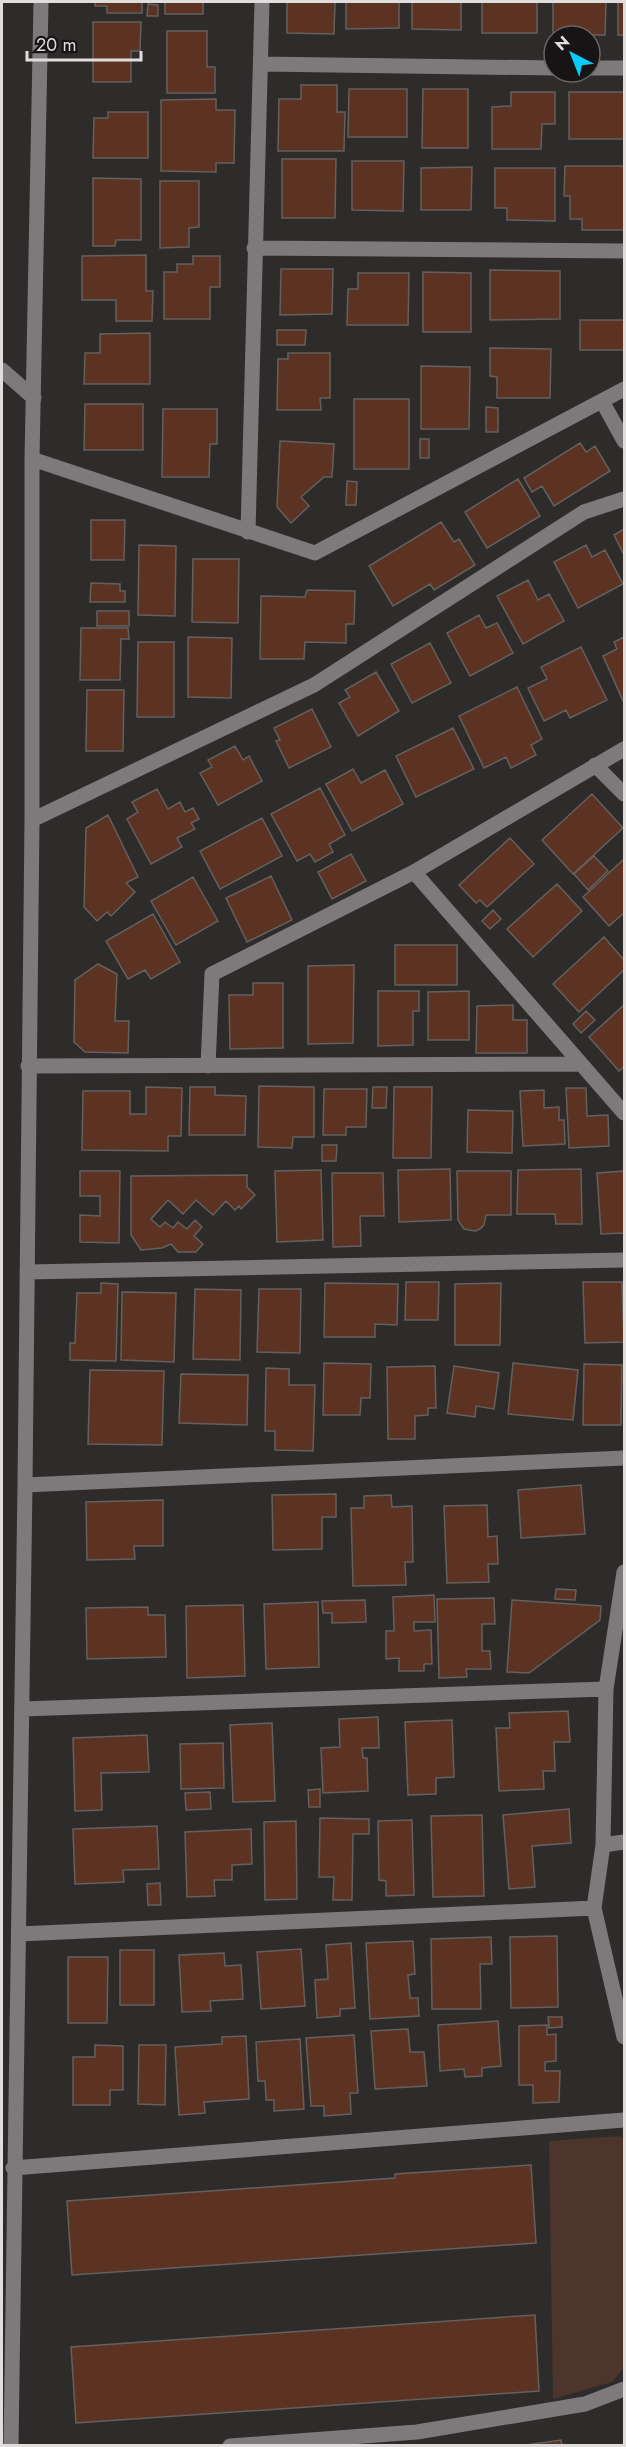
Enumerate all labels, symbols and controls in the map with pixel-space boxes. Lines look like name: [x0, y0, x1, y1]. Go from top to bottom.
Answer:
scale bar: [27, 24, 141, 62]
north arrow: [542, 24, 602, 84]
text: N: [550, 30, 575, 56]
text: 20 m: [36, 32, 76, 58]

